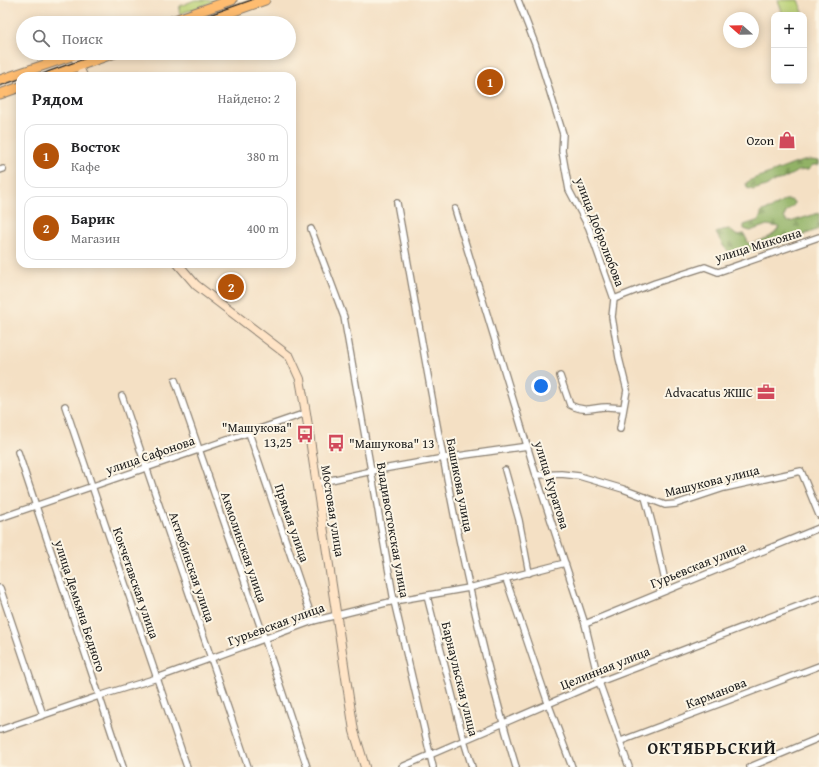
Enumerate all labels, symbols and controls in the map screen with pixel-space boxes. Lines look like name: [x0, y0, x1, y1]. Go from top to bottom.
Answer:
north arrow: [723, 12, 759, 48]
map controls: [771, 12, 807, 84]
button: +: [771, 12, 807, 48]
search box: [16, 16, 296, 60]
icon: search: [30, 27, 52, 49]
text: Поиск: [62, 28, 103, 49]
button: −: [771, 48, 807, 84]
pin: 1: [477, 67, 503, 97]
text: Рядом: [32, 86, 83, 111]
text: Найдено: 2: [218, 89, 280, 108]
shop icon: Ozon: [777, 130, 797, 150]
place label: Ozon: [746, 131, 775, 150]
text: Восток: [71, 136, 120, 157]
text: 1: [43, 147, 49, 166]
text: 380 m: [247, 147, 279, 166]
text: Кафе: [71, 157, 100, 176]
street label: улица Добролюбова: [570, 174, 630, 290]
text: Барик: [71, 208, 115, 229]
text: 2: [43, 219, 49, 238]
text: 400 m: [247, 219, 279, 238]
street label: улица Микояна: [711, 223, 804, 267]
text: Магазин: [71, 229, 120, 248]
pin: 2: [218, 272, 244, 302]
your location: [531, 376, 551, 396]
office icon: Advacatus ЖШС: [756, 382, 776, 402]
place label: Advacatus ЖШС: [665, 383, 753, 402]
place label: "Машукова" 13,25: [222, 418, 292, 452]
bus stop icon: "Машукова" 13,25: [295, 424, 315, 444]
street label: улица Сафонова: [102, 431, 198, 479]
bus stop icon: "Машукова" 13: [326, 433, 346, 453]
place label: "Машукова" 13: [349, 434, 435, 453]
street label: Башикова улица: [442, 437, 479, 534]
street label: улица Куратова: [529, 438, 575, 532]
street label: Машукова улица: [663, 460, 762, 502]
street label: Владивостокская улица: [372, 461, 414, 600]
street label: Мостовая улица: [316, 464, 350, 559]
street label: Прямая улица: [270, 481, 315, 566]
street label: Акмолинская улица: [216, 489, 272, 606]
street label: Актюбинская улица: [164, 509, 220, 626]
street label: Кокчетавская улица: [108, 525, 164, 642]
street label: улица Демьяна Бедного: [49, 537, 110, 675]
street label: Гурьевская улица: [647, 537, 750, 593]
street label: Гурьевская улица: [225, 597, 328, 650]
street label: Барнаульская улица: [437, 620, 484, 739]
street label: Целинная улица: [557, 641, 653, 695]
street label: Карманова: [683, 672, 750, 713]
district label: ОКТЯБРЬСКИЙ: [647, 735, 777, 760]

